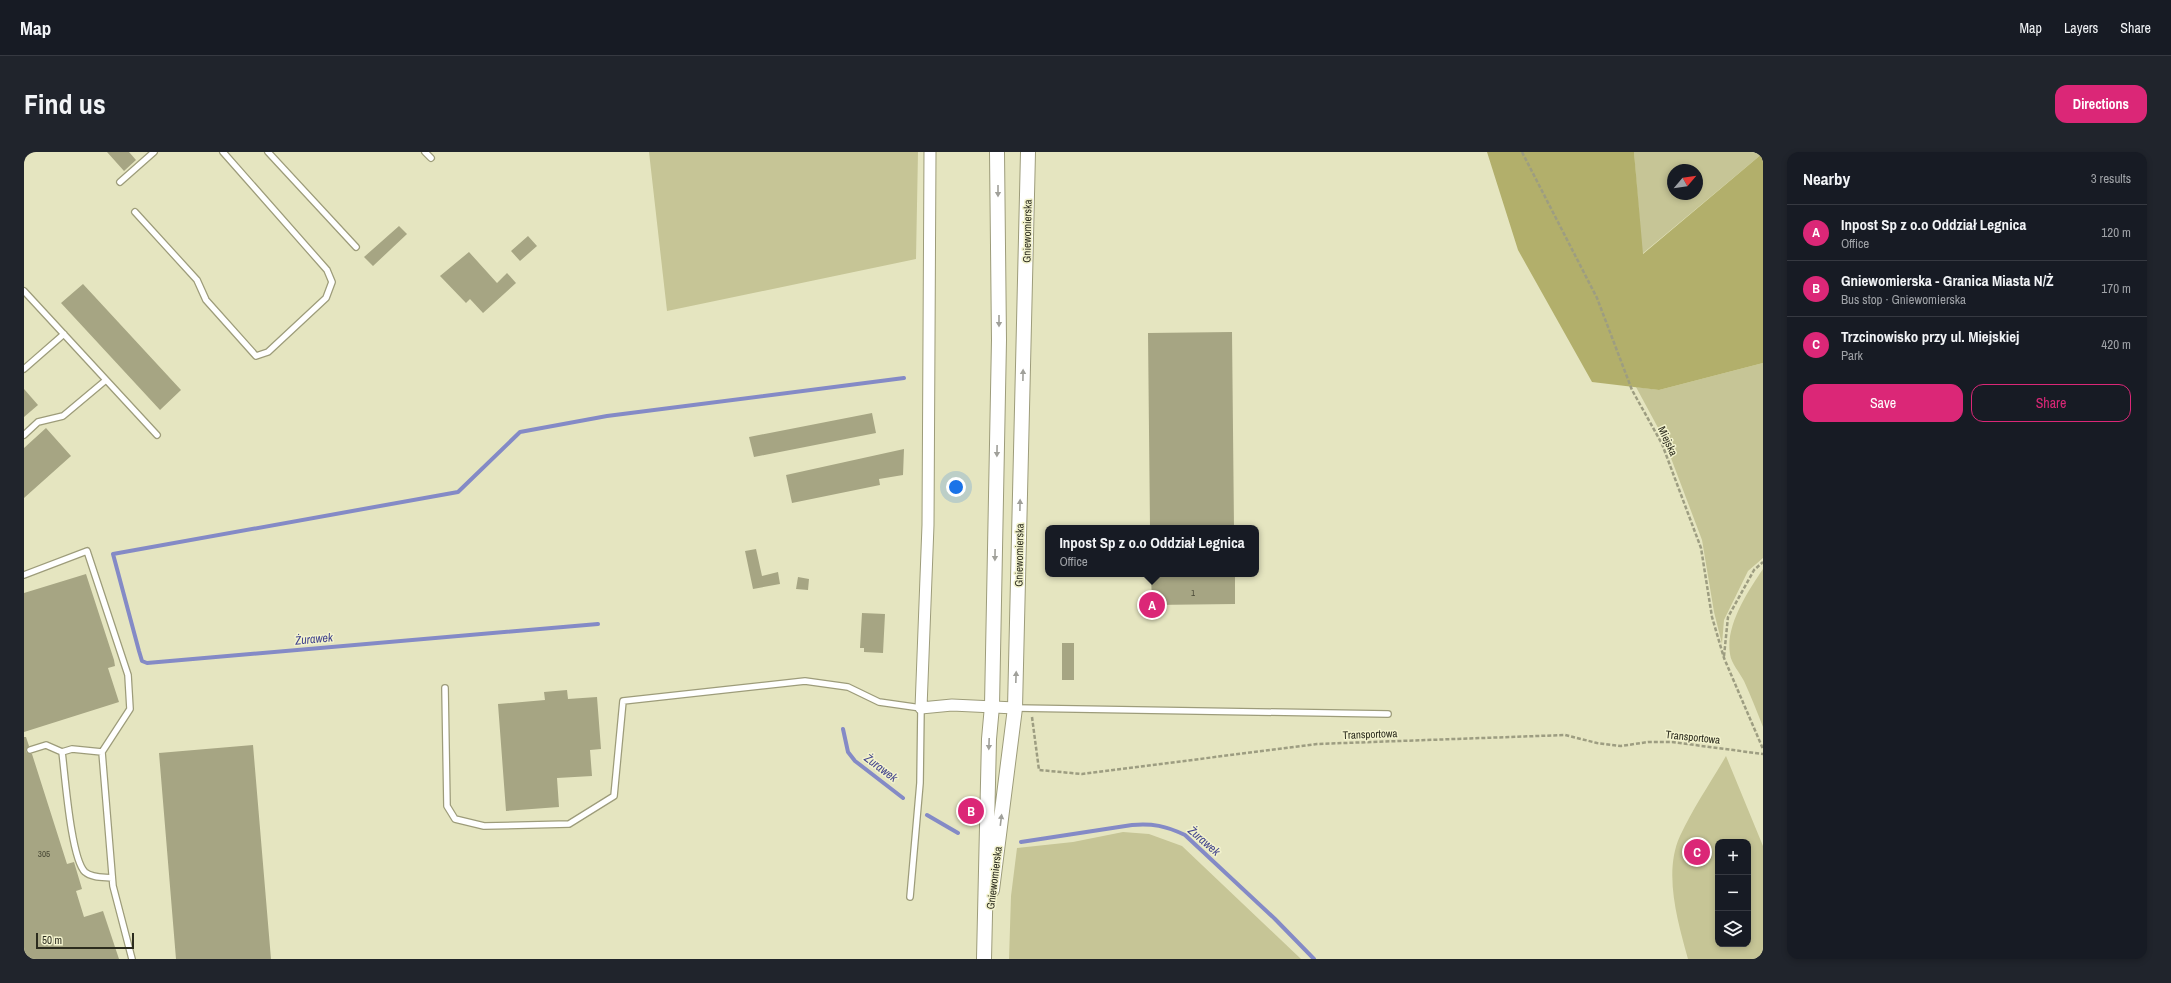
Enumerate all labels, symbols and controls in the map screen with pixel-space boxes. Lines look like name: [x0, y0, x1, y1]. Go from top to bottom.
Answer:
text: Map: [20, 15, 51, 41]
text: Map: [2020, 19, 2042, 37]
text: Layers: [2064, 19, 2098, 37]
text: Share: [2120, 19, 2151, 37]
text: Find us: [24, 85, 106, 123]
button: Directions: [2055, 85, 2147, 123]
north arrow: [1667, 164, 1703, 200]
text: Nearby: [1803, 167, 1850, 190]
text: 3 results: [2091, 170, 2131, 187]
one-way arrow: [994, 185, 1001, 197]
street label: Gniewomierska: [1019, 199, 1035, 263]
text: Inpost Sp z o.o Oddział Legnica: [1841, 214, 2026, 235]
text: A: [1812, 224, 1820, 241]
text: 120 m: [2101, 224, 2131, 241]
text: Office: [1841, 235, 1869, 252]
text: Gniewomierska - Granica Miasta N/Ż: [1841, 270, 2054, 291]
text: B: [1812, 280, 1820, 297]
text: 170 m: [2101, 280, 2131, 297]
text: Bus stop · Gniewomierska: [1841, 291, 1966, 308]
one-way arrow: [996, 315, 1002, 328]
text: Trzcinowisko przy ul. Miejskiej: [1841, 326, 2019, 347]
text: C: [1812, 336, 1820, 353]
text: 420 m: [2101, 336, 2131, 353]
text: Park: [1841, 347, 1863, 364]
one-way arrow: [1020, 369, 1027, 381]
button: Save: [1803, 384, 1963, 422]
button: Share: [1971, 384, 2131, 422]
street label: Miejska: [1655, 424, 1681, 458]
one-way arrow: [993, 445, 1000, 457]
your location: [946, 477, 966, 497]
one-way arrow: [1017, 499, 1024, 511]
street label: Gniewomierska: [1011, 523, 1027, 587]
popup: [1045, 525, 1259, 577]
text: Inpost Sp z o.o Oddział Legnica: [1059, 532, 1245, 553]
one-way arrow: [991, 549, 998, 561]
text: Office: [1059, 553, 1088, 570]
house number: 1: [1191, 587, 1195, 599]
pin: A: [1139, 590, 1165, 620]
water label: Żurawek: [294, 629, 335, 649]
one-way arrow: [1013, 671, 1020, 683]
street label: Transportowa: [1342, 726, 1398, 742]
street label: Transportowa: [1665, 727, 1721, 747]
one-way arrow: [986, 738, 992, 751]
water label: Żurawek: [860, 750, 902, 786]
pin: B: [958, 796, 984, 826]
one-way arrow: [998, 814, 1005, 826]
water label: Żurawek: [1184, 822, 1224, 860]
pin: C: [1684, 837, 1710, 867]
map controls: [1715, 839, 1751, 947]
button: +: [1715, 839, 1751, 875]
street label: Gniewomierska: [983, 846, 1005, 910]
house number: 305: [38, 848, 50, 860]
button: −: [1715, 875, 1751, 911]
button: layers: [1715, 911, 1751, 947]
scale bar: [36, 931, 134, 950]
text: 50 m: [42, 933, 62, 947]

